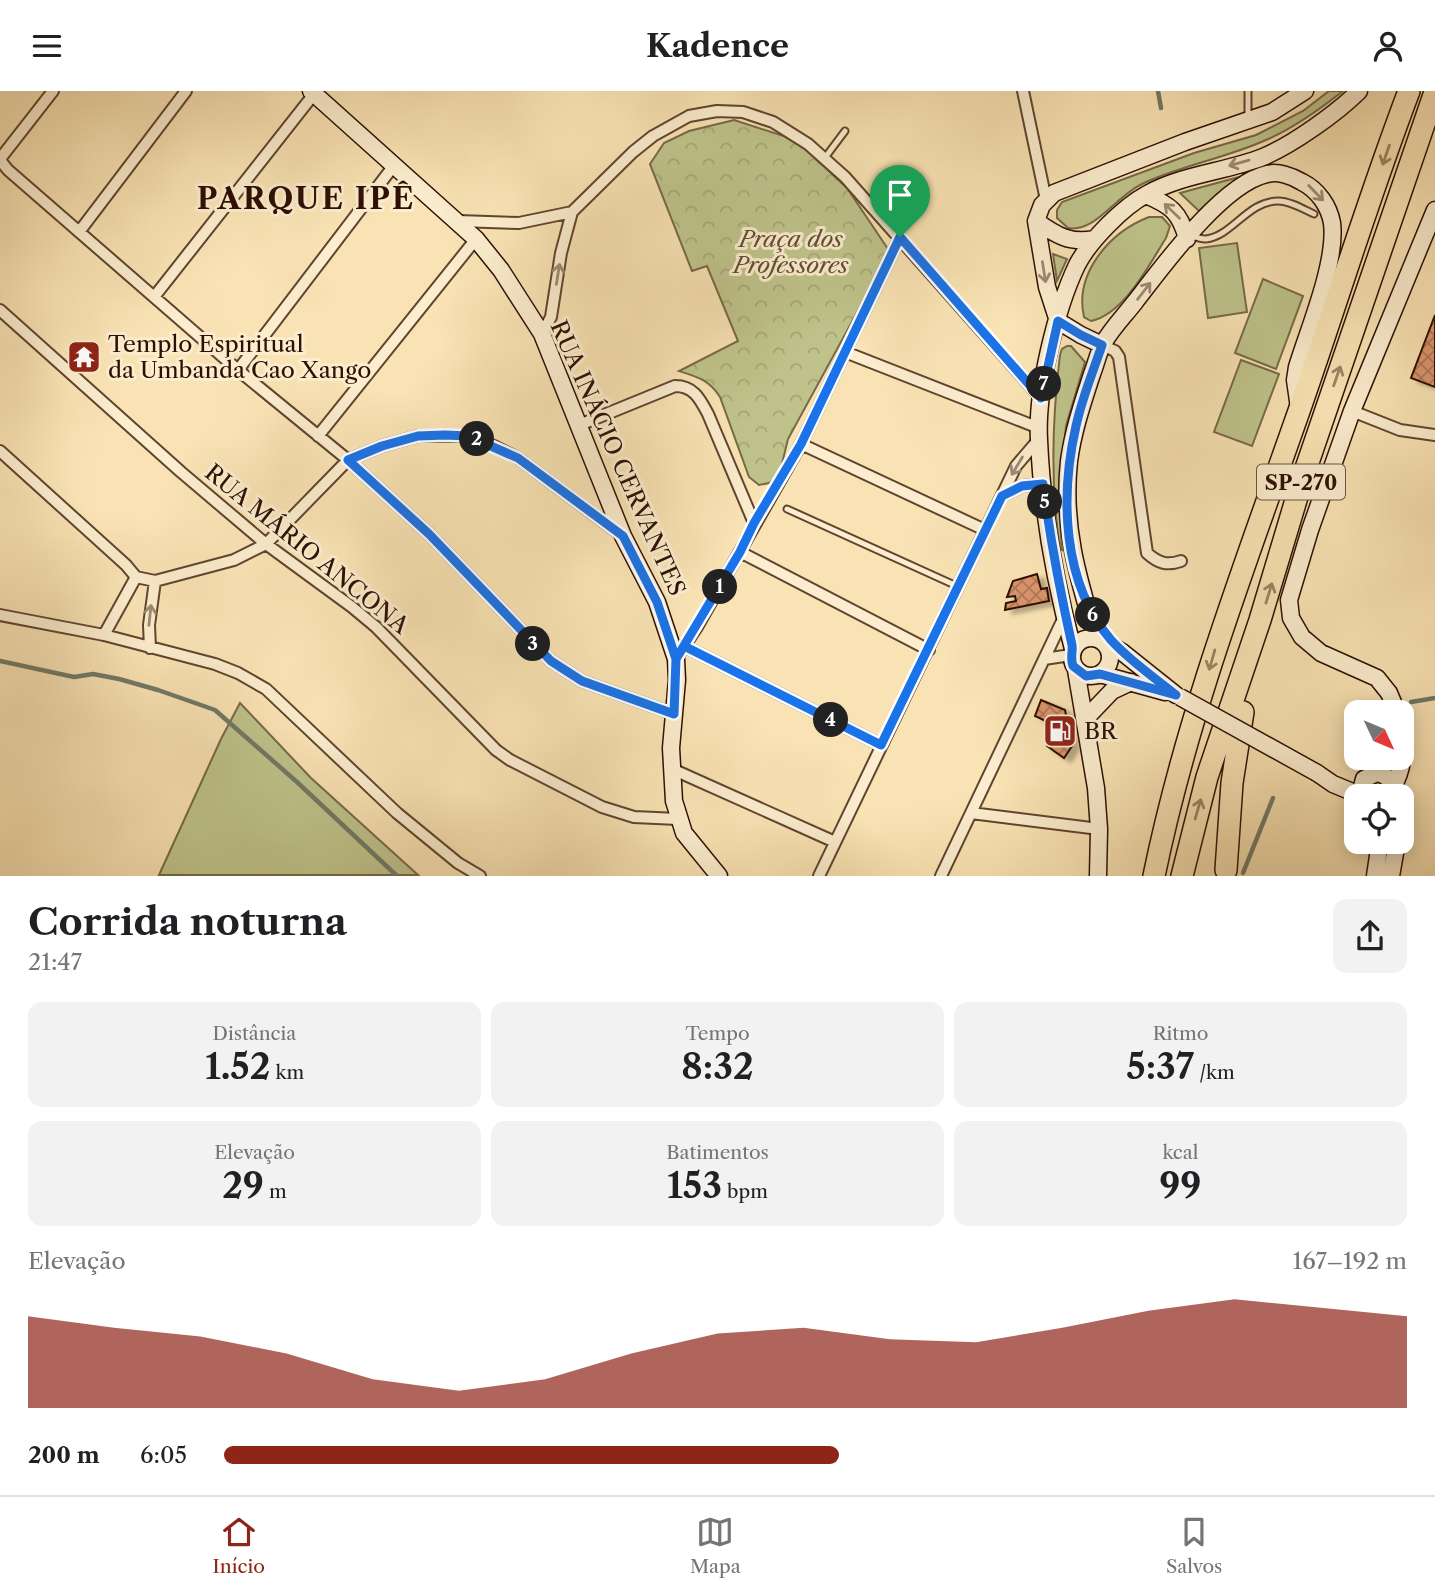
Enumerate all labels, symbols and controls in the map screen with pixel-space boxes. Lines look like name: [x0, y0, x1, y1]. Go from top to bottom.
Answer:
text: Kadence: [646, 26, 789, 65]
icon: menu: [28, 27, 66, 65]
icon: person: [1369, 27, 1407, 65]
one-way arrow: [1379, 144, 1391, 166]
one-way arrow: [1228, 158, 1250, 171]
pin: [870, 165, 930, 237]
icon: arrive: [881, 176, 919, 214]
district label: PARQUE IPÊ: [197, 180, 415, 217]
one-way arrow: [1307, 185, 1324, 202]
one-way arrow: [1164, 203, 1181, 220]
park label: Praça dos Professores: [731, 225, 850, 279]
one-way arrow: [1038, 260, 1051, 282]
one-way arrow: [552, 263, 565, 286]
one-way arrow: [1136, 282, 1151, 300]
street label: RUA INÁCIO CERVANTES: [545, 316, 691, 600]
place label: Templo Espiritual da Umbanda Cao Xango: [108, 330, 371, 384]
temple icon: Templo Espiritual da Umbanda Cao Xango: [65, 338, 103, 376]
one-way arrow: [1332, 366, 1344, 388]
pin: 7: [1026, 367, 1062, 401]
text: 7: [1039, 372, 1048, 395]
pin: 2: [460, 421, 494, 457]
text: 2: [471, 427, 482, 450]
one-way arrow: [1010, 455, 1024, 475]
street label: RUA MÁRIO ANCONA: [199, 458, 415, 640]
road number: SP-270: [1257, 465, 1345, 499]
pin: 5: [1028, 485, 1062, 519]
text: 5: [1039, 490, 1050, 513]
pin: 1: [702, 569, 738, 605]
text: 1: [715, 575, 724, 598]
one-way arrow: [1263, 582, 1276, 604]
pin: 6: [1076, 597, 1110, 633]
text: 6: [1087, 603, 1098, 626]
one-way arrow: [144, 604, 157, 626]
pin: 3: [516, 627, 550, 661]
text: 3: [527, 632, 538, 655]
one-way arrow: [1205, 649, 1218, 671]
north arrow: [1344, 700, 1414, 770]
map controls: [1344, 700, 1414, 854]
pin: 4: [814, 703, 848, 737]
text: 4: [825, 708, 836, 731]
fuel station icon: BR: [1041, 712, 1079, 750]
place label: BR: [1084, 717, 1118, 745]
button: locate: [1344, 784, 1414, 854]
one-way arrow: [1192, 798, 1205, 821]
text: Corrida noturna: [28, 898, 347, 945]
button: share: [1333, 899, 1407, 973]
text: 21:47: [28, 948, 82, 976]
text: Distância: [213, 1022, 296, 1045]
text: Tempo: [685, 1022, 750, 1045]
text: Ritmo: [1153, 1022, 1208, 1045]
text: 1.52: [205, 1045, 270, 1088]
text: 8:32: [681, 1045, 754, 1088]
text: 5:37: [1126, 1045, 1194, 1088]
text: km: [270, 1061, 304, 1084]
text: /km: [1194, 1061, 1235, 1084]
text: Elevação: [214, 1141, 295, 1164]
text: Batimentos: [666, 1141, 769, 1164]
text: kcal: [1163, 1141, 1198, 1164]
text: 29: [222, 1164, 264, 1207]
text: 153: [667, 1164, 722, 1207]
text: 99: [1160, 1164, 1201, 1207]
text: m: [264, 1180, 287, 1203]
text: bpm: [722, 1180, 768, 1203]
text: Elevação: [28, 1247, 126, 1275]
text: 167–192 m: [1293, 1247, 1407, 1275]
text: 200 m: [28, 1441, 100, 1469]
text: 6:05: [140, 1441, 187, 1469]
tab: Início: [213, 1513, 265, 1578]
tab: Mapa: [690, 1513, 741, 1578]
tab: Salvos: [1166, 1513, 1222, 1578]

